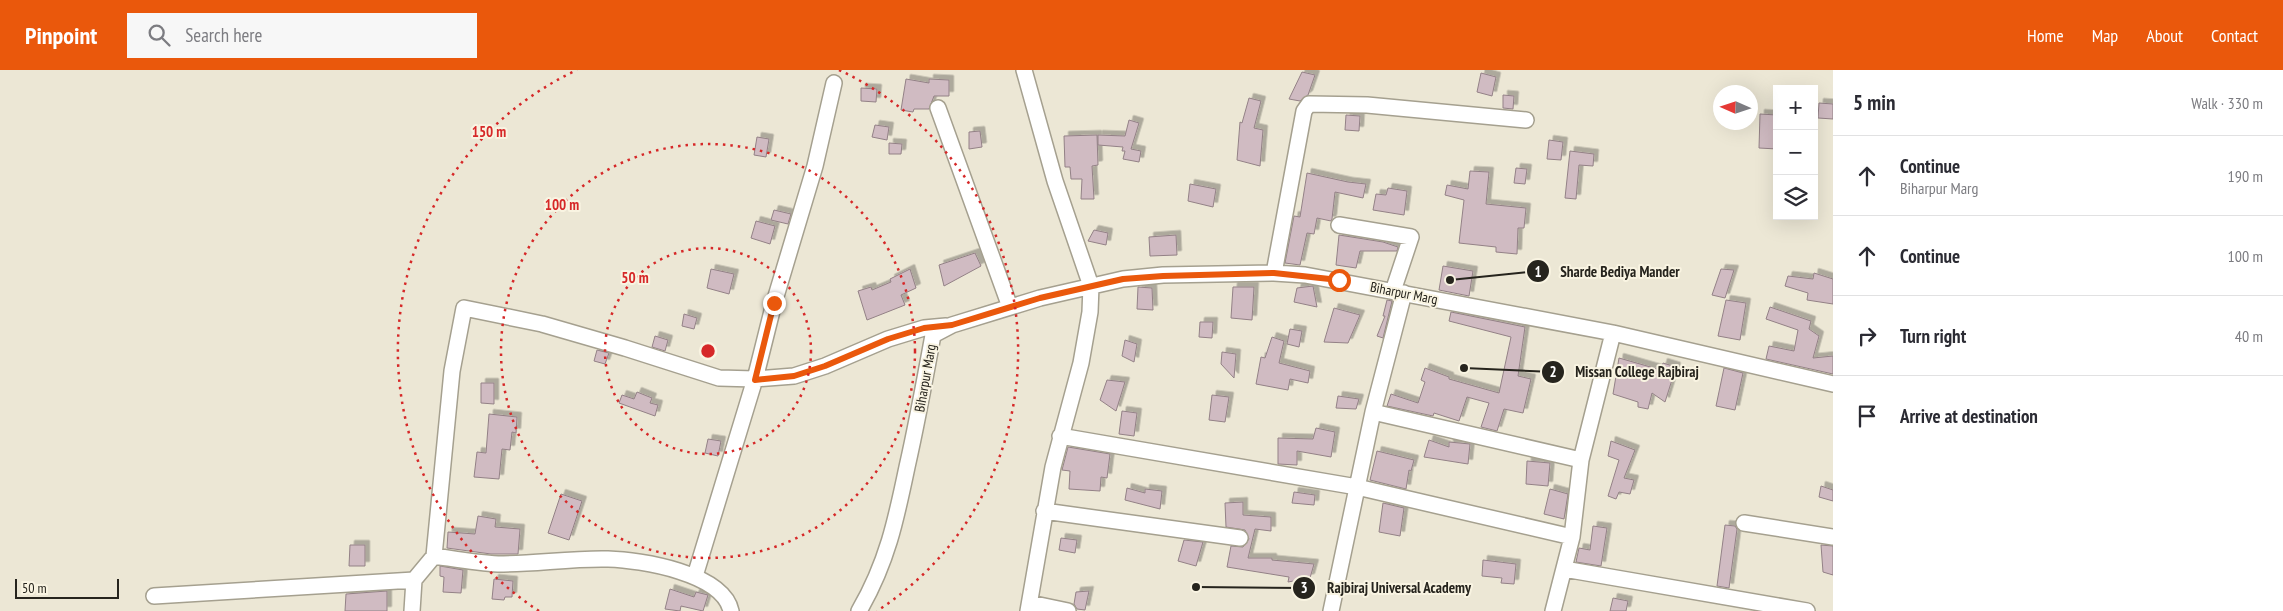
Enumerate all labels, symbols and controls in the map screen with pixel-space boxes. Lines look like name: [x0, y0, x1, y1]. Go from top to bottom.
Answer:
search box: [127, 13, 477, 58]
text: Pinpoint: [25, 20, 97, 51]
icon: search: [145, 21, 173, 49]
text: Search here: [185, 23, 262, 47]
text: Home: [2027, 24, 2064, 47]
text: Map: [2092, 24, 2118, 47]
text: About: [2146, 24, 2183, 47]
text: Contact: [2211, 24, 2258, 47]
north arrow: [1713, 85, 1758, 130]
map controls: [1773, 85, 1818, 220]
button: +: [1773, 85, 1818, 130]
text: 5 min: [1853, 89, 1895, 116]
text: Walk · 330 m: [2191, 93, 2263, 113]
text: 150 m: [472, 122, 506, 141]
button: −: [1773, 130, 1818, 175]
text: Continue: [1900, 154, 1960, 178]
icon: ahead: [1853, 162, 1881, 190]
text: 190 m: [2228, 166, 2263, 186]
button: layers: [1773, 175, 1818, 220]
text: Biharpur Marg: [1900, 178, 1978, 198]
text: 100 m: [545, 195, 579, 214]
icon: ahead: [1853, 242, 1881, 270]
text: Continue: [1900, 244, 1960, 268]
text: 100 m: [2228, 246, 2263, 266]
callout: Sharde Bediya Mander: [1526, 256, 1690, 286]
text: 1: [1534, 262, 1542, 281]
text: Sharde Bediya Mander: [1560, 262, 1680, 281]
text: 50 m: [621, 268, 649, 287]
route start: [1328, 269, 1351, 292]
street label: Biharpur Marg: [1369, 278, 1439, 308]
route end: [763, 292, 786, 315]
icon: right: [1853, 322, 1881, 350]
text: Turn right: [1900, 324, 1966, 348]
text: 40 m: [2235, 326, 2263, 346]
centre of rings: [699, 342, 717, 360]
street label: Biharpur Marg: [910, 343, 940, 413]
callout: Missan College Rajbiraj: [1541, 357, 1709, 387]
text: 2: [1549, 362, 1557, 381]
text: Missan College Rajbiraj: [1575, 362, 1699, 381]
icon: arrive: [1853, 402, 1881, 430]
text: Arrive at destination: [1900, 404, 2038, 428]
callout: Rajbiraj Universal Academy: [1291, 573, 1481, 603]
scale bar: [15, 576, 119, 599]
text: 3: [1300, 578, 1308, 597]
text: Rajbiraj Universal Academy: [1327, 578, 1472, 597]
text: 50 m: [22, 579, 47, 597]

